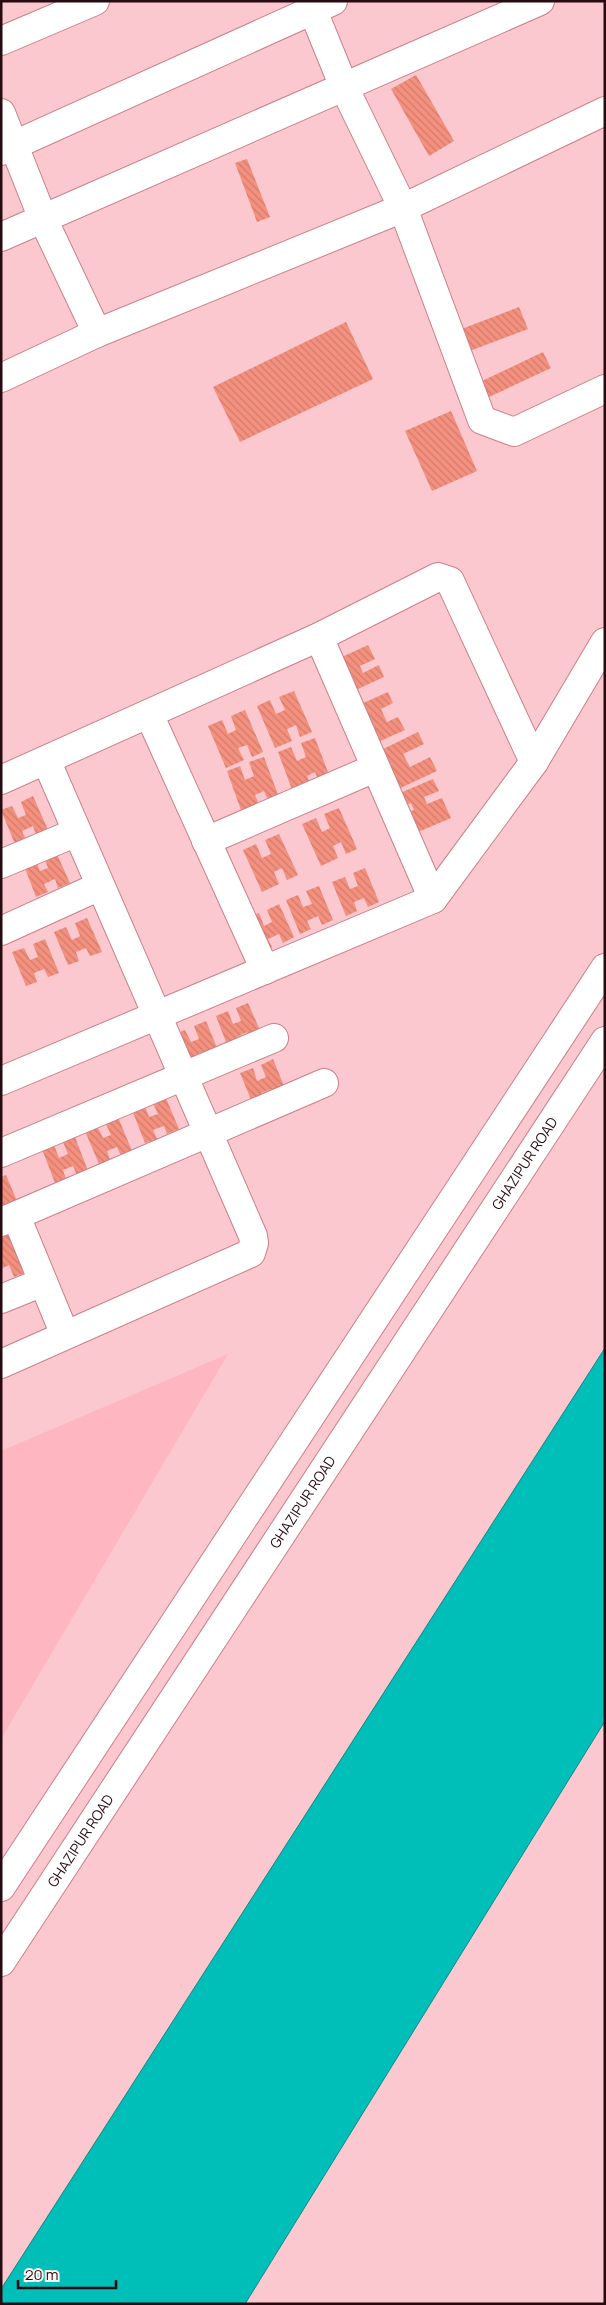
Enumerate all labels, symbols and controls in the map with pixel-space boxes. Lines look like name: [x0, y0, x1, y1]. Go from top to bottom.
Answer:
street label: GHAZIPUR ROAD: [487, 1113, 562, 1213]
street label: GHAZIPUR ROAD: [265, 1452, 340, 1552]
street label: GHAZIPUR ROAD: [43, 1790, 117, 1890]
scale bar: [18, 2258, 115, 2290]
text: 20 m: [25, 2264, 58, 2285]

